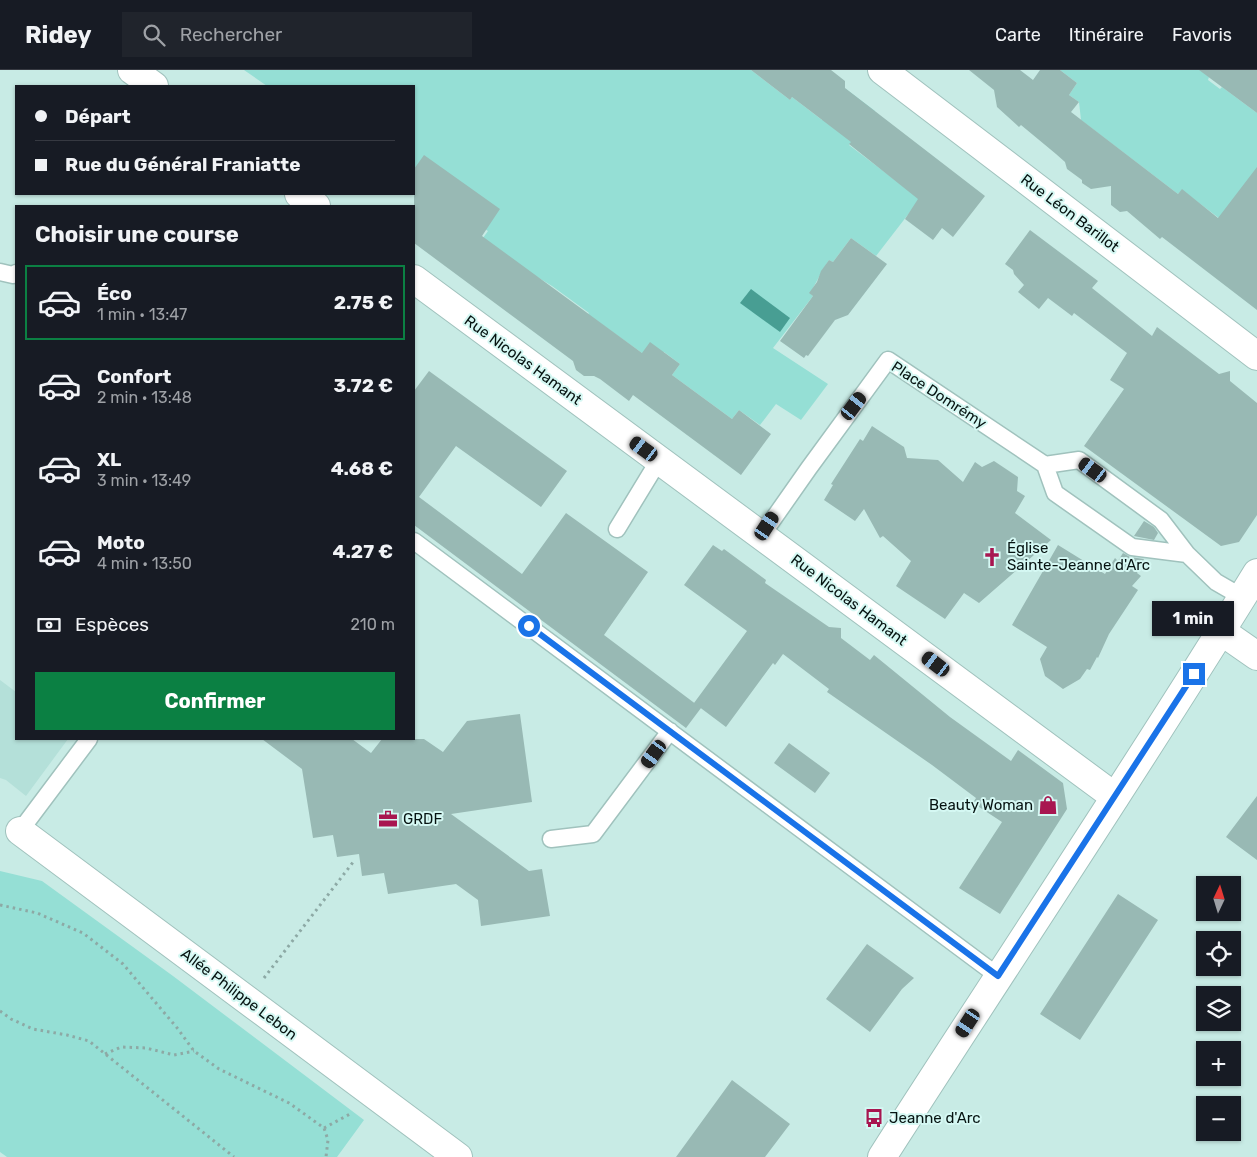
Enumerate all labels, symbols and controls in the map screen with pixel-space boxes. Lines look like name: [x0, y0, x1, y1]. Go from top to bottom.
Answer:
search box: [122, 12, 472, 57]
text: Ridey: [25, 21, 92, 49]
icon: search: [140, 21, 168, 49]
text: Rechercher: [180, 23, 282, 46]
text: Carte: [995, 24, 1041, 46]
text: Itinéraire: [1069, 24, 1144, 46]
text: Favoris: [1172, 24, 1232, 46]
text: Départ: [65, 105, 131, 128]
text: Rue du Général Franiatte: [65, 153, 301, 176]
street label: Rue Léon Barillot: [1017, 170, 1123, 256]
text: Choisir une course: [35, 221, 239, 248]
icon: car: [37, 280, 82, 325]
text: Éco: [97, 282, 132, 305]
text: 2.75 €: [334, 291, 393, 314]
text: 1 min · 13:47: [97, 305, 187, 324]
street label: Rue Nicolas Hamant: [461, 311, 585, 409]
street label: Place Domrémy: [888, 358, 990, 432]
icon: car: [37, 363, 82, 408]
text: Confort: [97, 365, 171, 388]
text: 3.72 €: [333, 374, 393, 397]
text: 2 min · 13:48: [97, 388, 192, 407]
car: [838, 390, 869, 422]
car: [627, 434, 660, 464]
icon: car: [37, 446, 82, 491]
text: XL: [97, 448, 121, 471]
car: [1076, 455, 1109, 485]
text: 4.68 €: [331, 457, 393, 480]
text: 3 min · 13:49: [97, 471, 191, 490]
car: [752, 509, 781, 543]
icon: car: [37, 529, 82, 574]
text: Moto: [97, 531, 145, 554]
place label: Église Sainte-Jeanne d'Arc: [1007, 539, 1150, 574]
text: 4.27 €: [333, 540, 393, 563]
church icon: Église Sainte-Jeanne d'Arc: [981, 546, 1003, 568]
street label: Rue Nicolas Hamant: [787, 551, 911, 650]
text: 4 min · 13:50: [97, 554, 192, 573]
callout: 1 min: [1153, 602, 1235, 636]
text: 1 min: [1173, 609, 1213, 628]
icon: cash: [35, 611, 63, 639]
text: Espèces: [75, 613, 149, 636]
text: 210 m: [350, 615, 395, 634]
route start: [518, 615, 540, 637]
car: [919, 649, 952, 679]
route end: [1183, 663, 1205, 685]
button: Confirmer: [35, 672, 395, 730]
car: [639, 737, 668, 771]
shop icon: Beauty Woman: [1037, 794, 1059, 816]
place label: Beauty Woman: [929, 796, 1033, 814]
office icon: GRDF: [377, 808, 399, 830]
place label: GRDF: [403, 810, 442, 828]
north arrow: [1196, 876, 1241, 921]
map controls: [1196, 876, 1241, 1141]
button: locate: [1196, 931, 1241, 976]
street label: Allée Philippe Lebon: [177, 944, 301, 1044]
button: layers: [1196, 986, 1241, 1031]
car: [953, 1006, 982, 1040]
button: +: [1196, 1041, 1241, 1086]
button: −: [1196, 1096, 1241, 1141]
bus stop icon: Jeanne d'Arc: [863, 1107, 885, 1129]
place label: Jeanne d'Arc: [889, 1109, 981, 1127]

